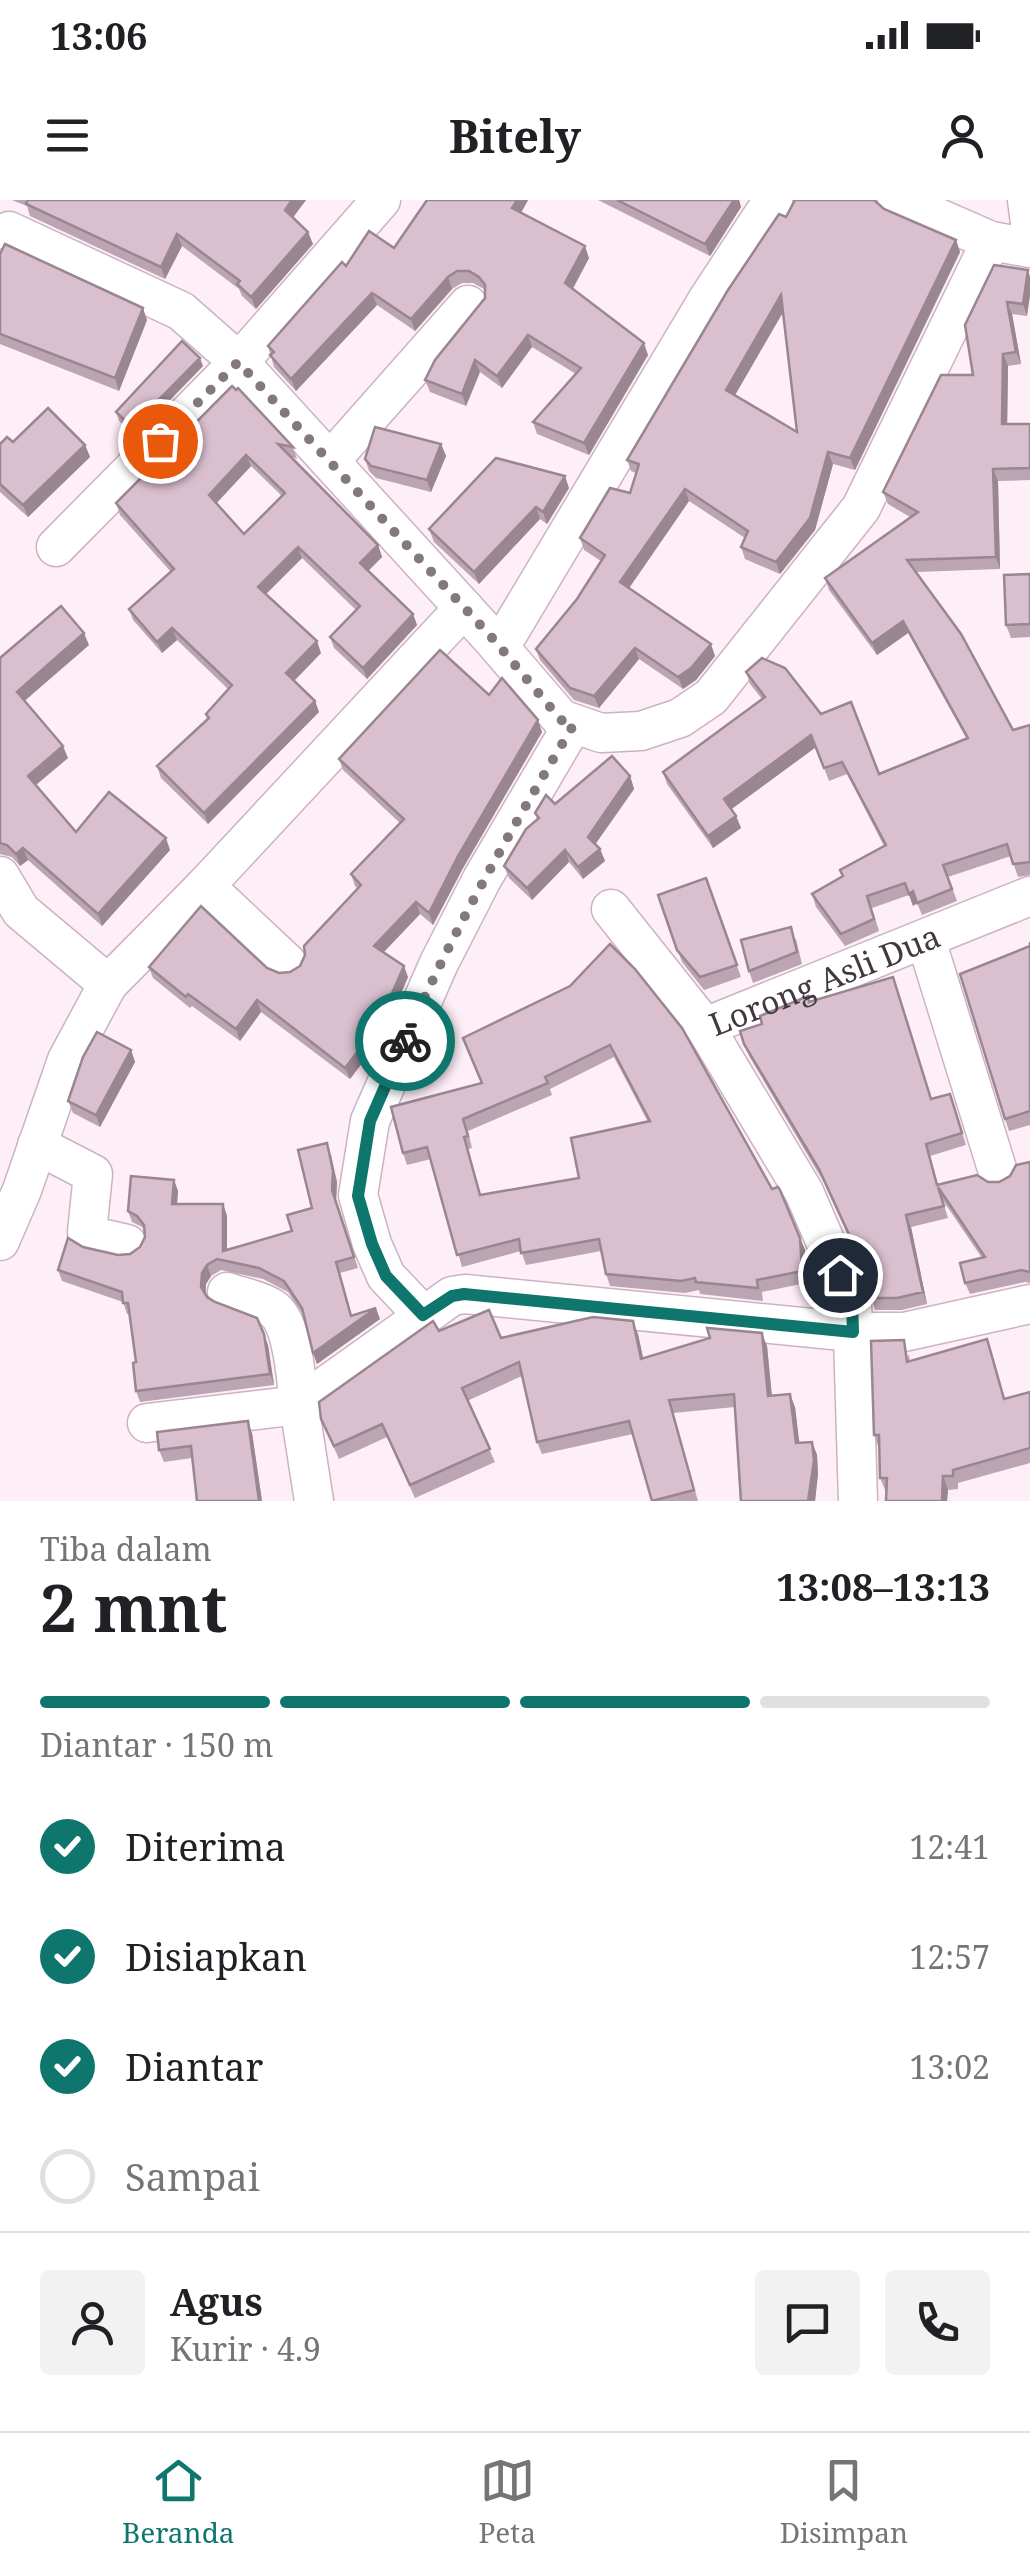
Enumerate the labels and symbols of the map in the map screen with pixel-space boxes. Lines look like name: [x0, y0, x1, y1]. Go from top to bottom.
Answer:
pin: [118, 399, 203, 484]
street label: Lorong Asli Dua: [702, 913, 946, 1045]
courier: [355, 991, 455, 1091]
pin: [798, 1233, 883, 1318]

